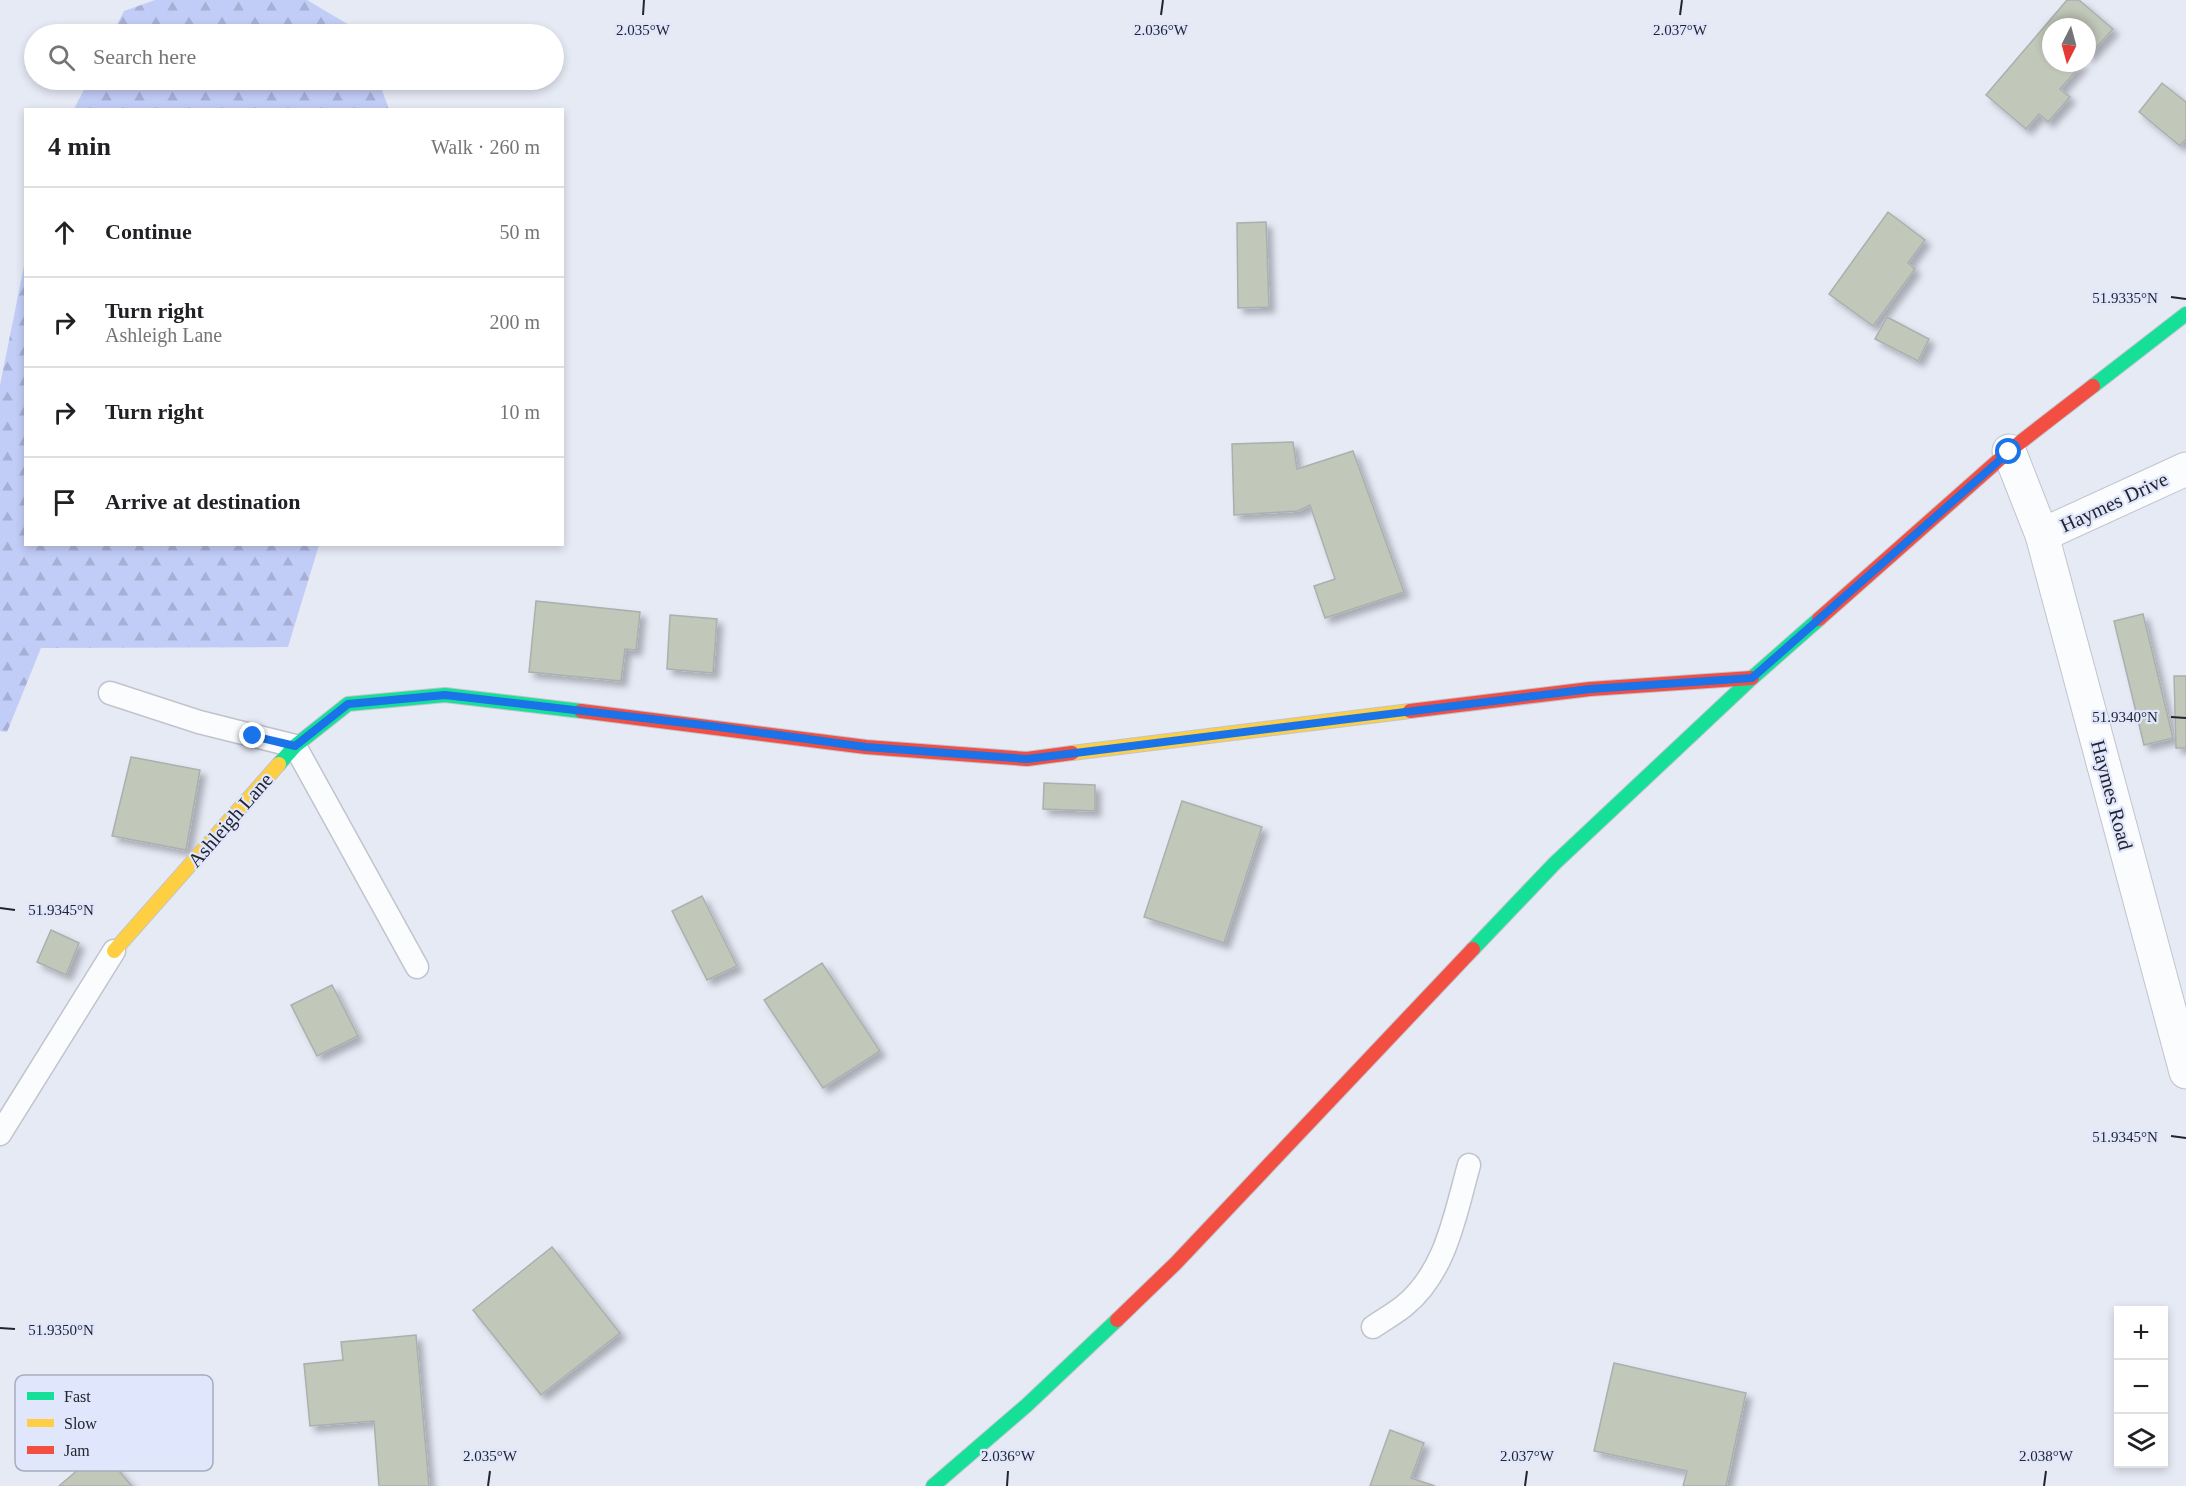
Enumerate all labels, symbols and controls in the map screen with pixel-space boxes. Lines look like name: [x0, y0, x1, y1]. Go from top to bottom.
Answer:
north arrow: [2042, 18, 2096, 72]
text: 2.035°W: [616, 22, 671, 38]
text: 2.036°W: [1134, 22, 1189, 38]
text: 2.037°W: [1653, 22, 1708, 38]
search box: [24, 24, 564, 90]
icon: search: [45, 41, 78, 74]
text: Search here: [93, 44, 196, 69]
text: 4 min: [48, 132, 111, 161]
text: Walk · 260 m: [431, 136, 540, 158]
icon: ahead: [48, 216, 81, 249]
text: Continue: [105, 219, 192, 244]
text: 50 m: [499, 221, 540, 243]
text: 51.9335°N: [2092, 290, 2158, 306]
text: Turn right: [105, 298, 204, 323]
icon: right: [48, 306, 81, 339]
text: 200 m: [489, 311, 540, 333]
text: Ashleigh Lane: [105, 324, 222, 346]
icon: right: [48, 396, 81, 429]
text: Turn right: [105, 399, 204, 424]
text: 10 m: [499, 401, 540, 423]
route start: [1995, 438, 2021, 464]
street label: Haymes Drive: [2057, 467, 2172, 537]
icon: arrive: [48, 486, 81, 519]
text: Arrive at destination: [105, 489, 301, 514]
text: 51.9340°N: [2092, 709, 2158, 725]
route end: [239, 722, 265, 748]
street label: Haymes Road: [2086, 738, 2137, 853]
street label: Ashleigh Lane: [183, 768, 278, 872]
text: 51.9345°N: [28, 902, 94, 918]
text: 51.9345°N: [2092, 1129, 2158, 1145]
map controls: [2114, 1306, 2168, 1468]
button: +: [2114, 1306, 2168, 1360]
text: 51.9350°N: [28, 1322, 94, 1338]
button: −: [2114, 1360, 2168, 1414]
legend: [15, 1375, 213, 1471]
text: Fast: [64, 1388, 91, 1405]
button: layers: [2114, 1414, 2168, 1468]
text: Slow: [64, 1415, 97, 1432]
text: Jam: [64, 1442, 90, 1459]
text: 2.035°W: [463, 1448, 518, 1464]
text: 2.036°W: [981, 1448, 1036, 1464]
text: 2.037°W: [1500, 1448, 1555, 1464]
text: 2.038°W: [2019, 1448, 2074, 1464]

